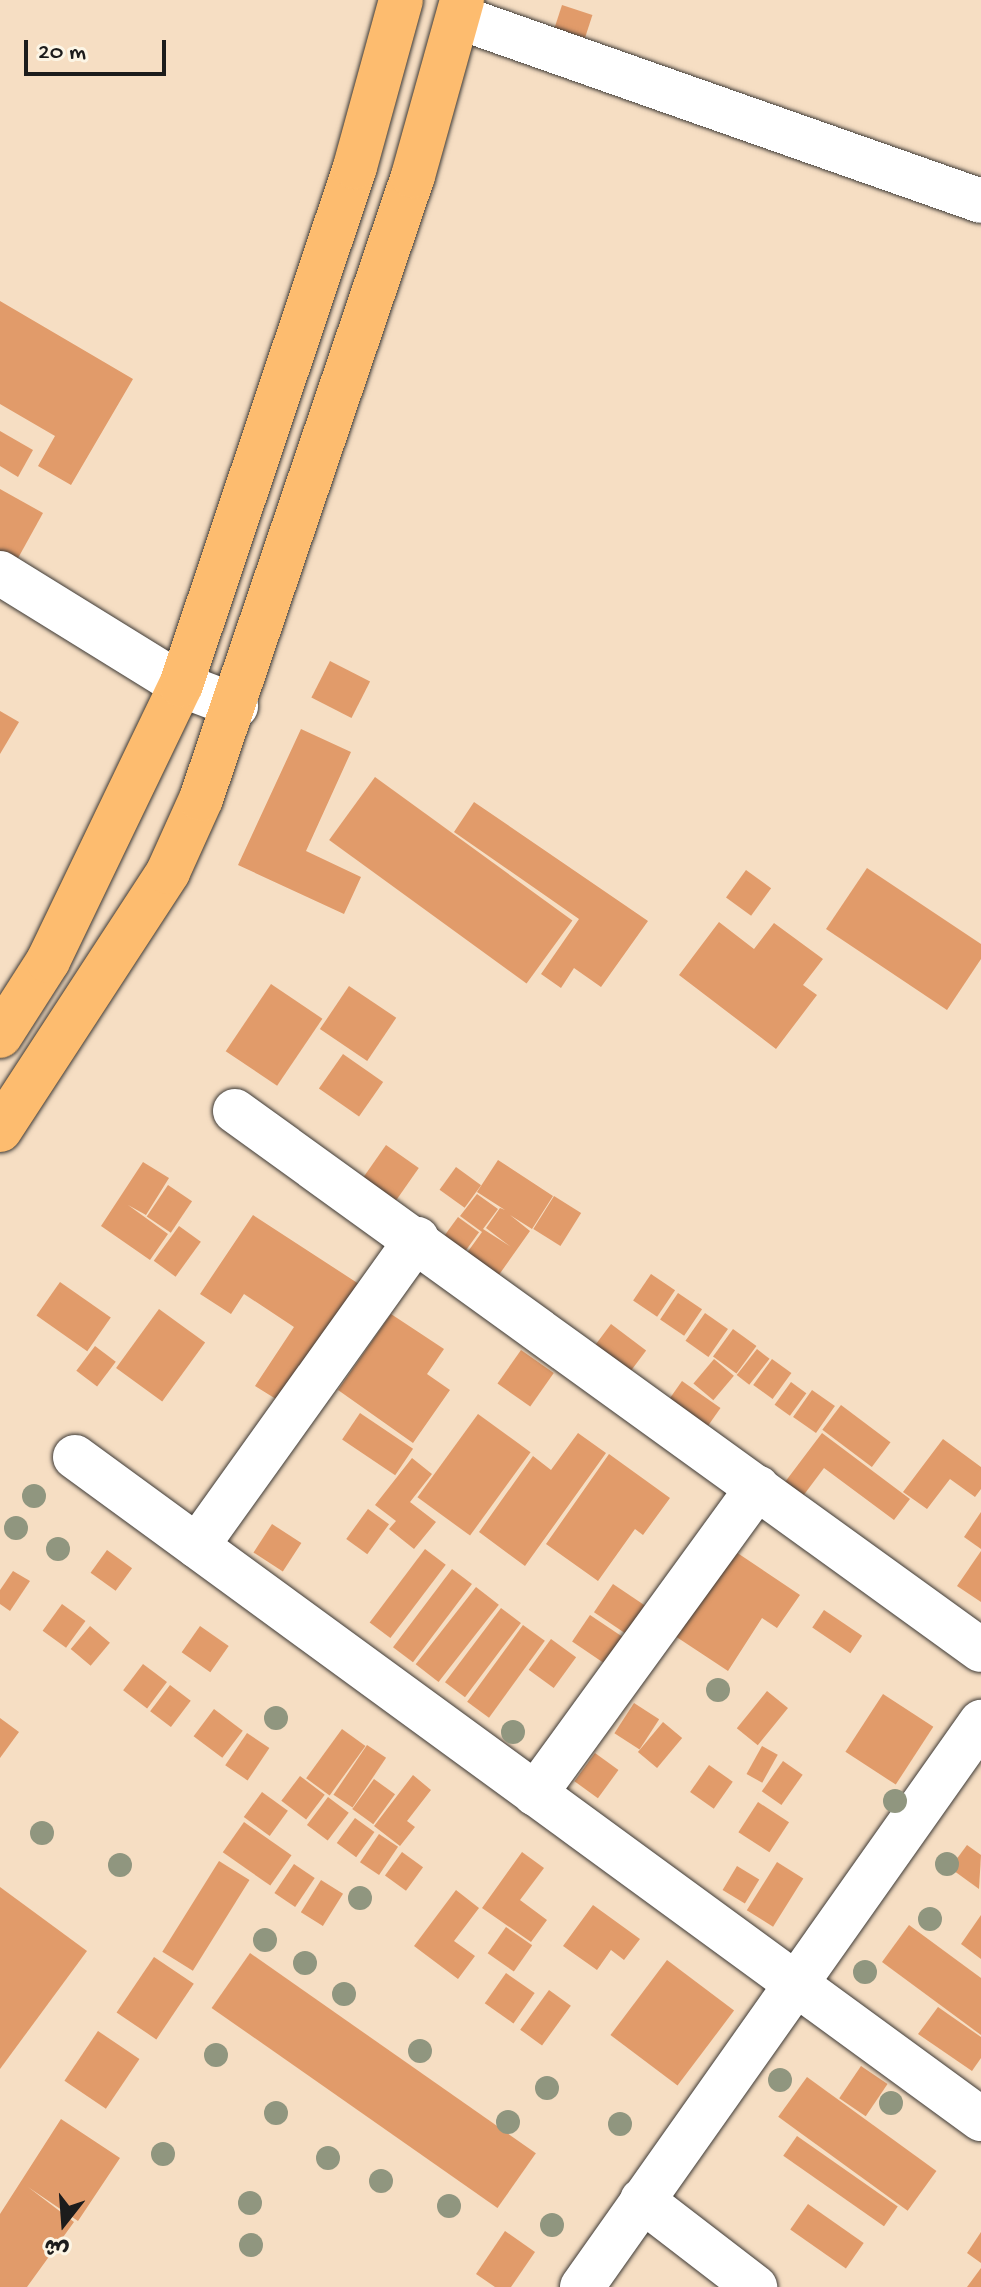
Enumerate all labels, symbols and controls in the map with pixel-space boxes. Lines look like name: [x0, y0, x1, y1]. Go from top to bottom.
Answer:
scale bar: [28, 24, 170, 74]
text: 20 m: [38, 39, 86, 68]
north arrow: [24, 2183, 104, 2263]
text: ش: [42, 2230, 72, 2262]

